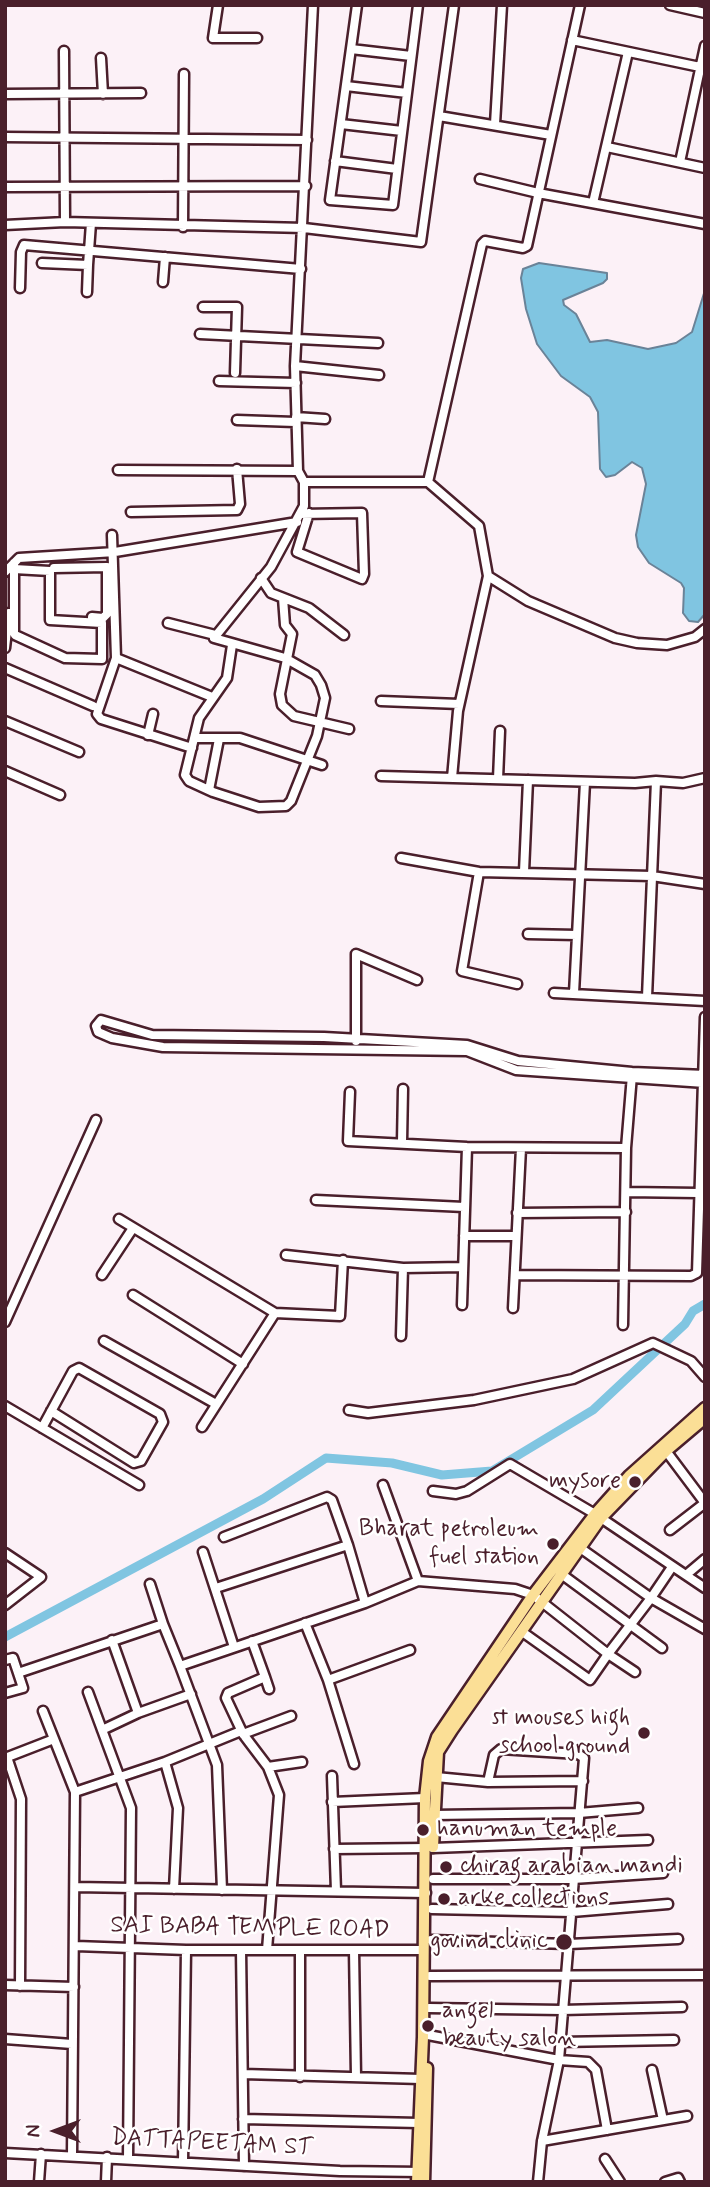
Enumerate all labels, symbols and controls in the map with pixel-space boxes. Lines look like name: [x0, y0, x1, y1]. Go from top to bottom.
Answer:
place label: mysore: [549, 1468, 621, 1496]
marker: mysore: [627, 1474, 643, 1490]
place label: Bharat petroleum fuel station: [359, 1516, 539, 1572]
marker: Bharat petroleum fuel station: [545, 1536, 561, 1552]
place label: st mouses high school ground: [491, 1705, 630, 1761]
marker: st mouses high school ground: [636, 1725, 652, 1741]
place label: hanuman temple: [437, 1816, 617, 1844]
marker: hanuman temple: [415, 1822, 431, 1838]
place label: chirag arabian mandi: [460, 1853, 683, 1881]
marker: chirag arabian mandi: [438, 1859, 454, 1875]
place label: arke collections: [458, 1885, 609, 1913]
marker: arke collections: [436, 1891, 452, 1907]
street label: SAI BABA TEMPLE ROAD: [110, 1912, 390, 1946]
place label: govind clinic: [430, 1928, 548, 1956]
marker: govind clinic: [554, 1932, 574, 1952]
place label: angel beauty salon: [442, 1998, 576, 2054]
marker: angel beauty salon: [420, 2018, 436, 2034]
north arrow: [21, 2096, 91, 2166]
street label: DATTAPEETAM ST: [110, 2124, 314, 2164]
text: N: [22, 2125, 47, 2137]

